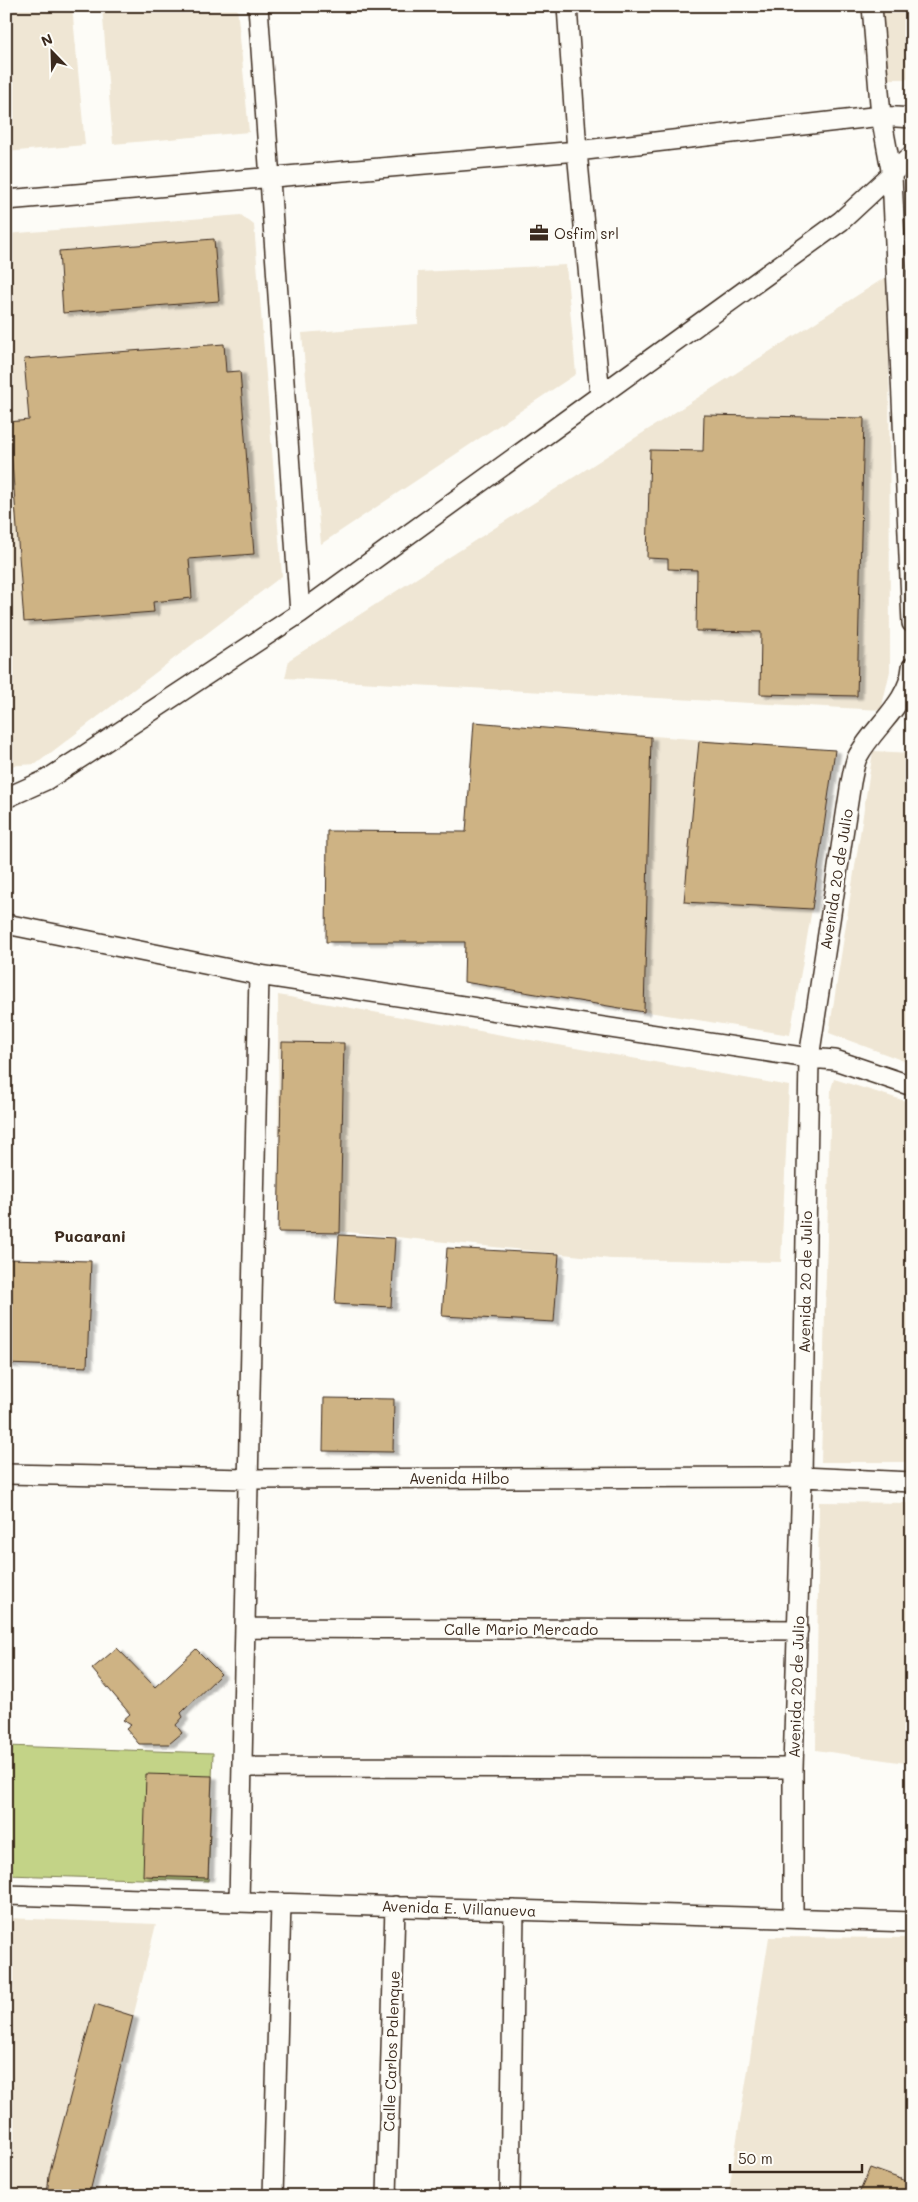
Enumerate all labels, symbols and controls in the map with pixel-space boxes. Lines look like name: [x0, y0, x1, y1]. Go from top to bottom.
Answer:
north arrow: [28, 28, 78, 78]
text: N: [38, 29, 55, 50]
office icon: Osfim srl: [528, 222, 550, 244]
place label: Osfim srl: [554, 223, 619, 243]
street label: Avenida 20 de Julio: [815, 807, 857, 951]
street label: Avenida 20 de Julio: [794, 1211, 816, 1353]
district label: Pucarani: [54, 1225, 126, 1246]
street label: Avenida Hilbo: [409, 1468, 509, 1488]
street label: Avenida 20 de Julio: [784, 1615, 808, 1758]
street label: Calle Mario Mercado: [444, 1619, 598, 1639]
street label: Avenida E. Villanueva: [381, 1895, 537, 1921]
street label: Calle Carlos Palenque: [378, 1970, 404, 2132]
scale bar: [730, 2142, 863, 2174]
text: 50 m: [738, 2148, 773, 2168]

